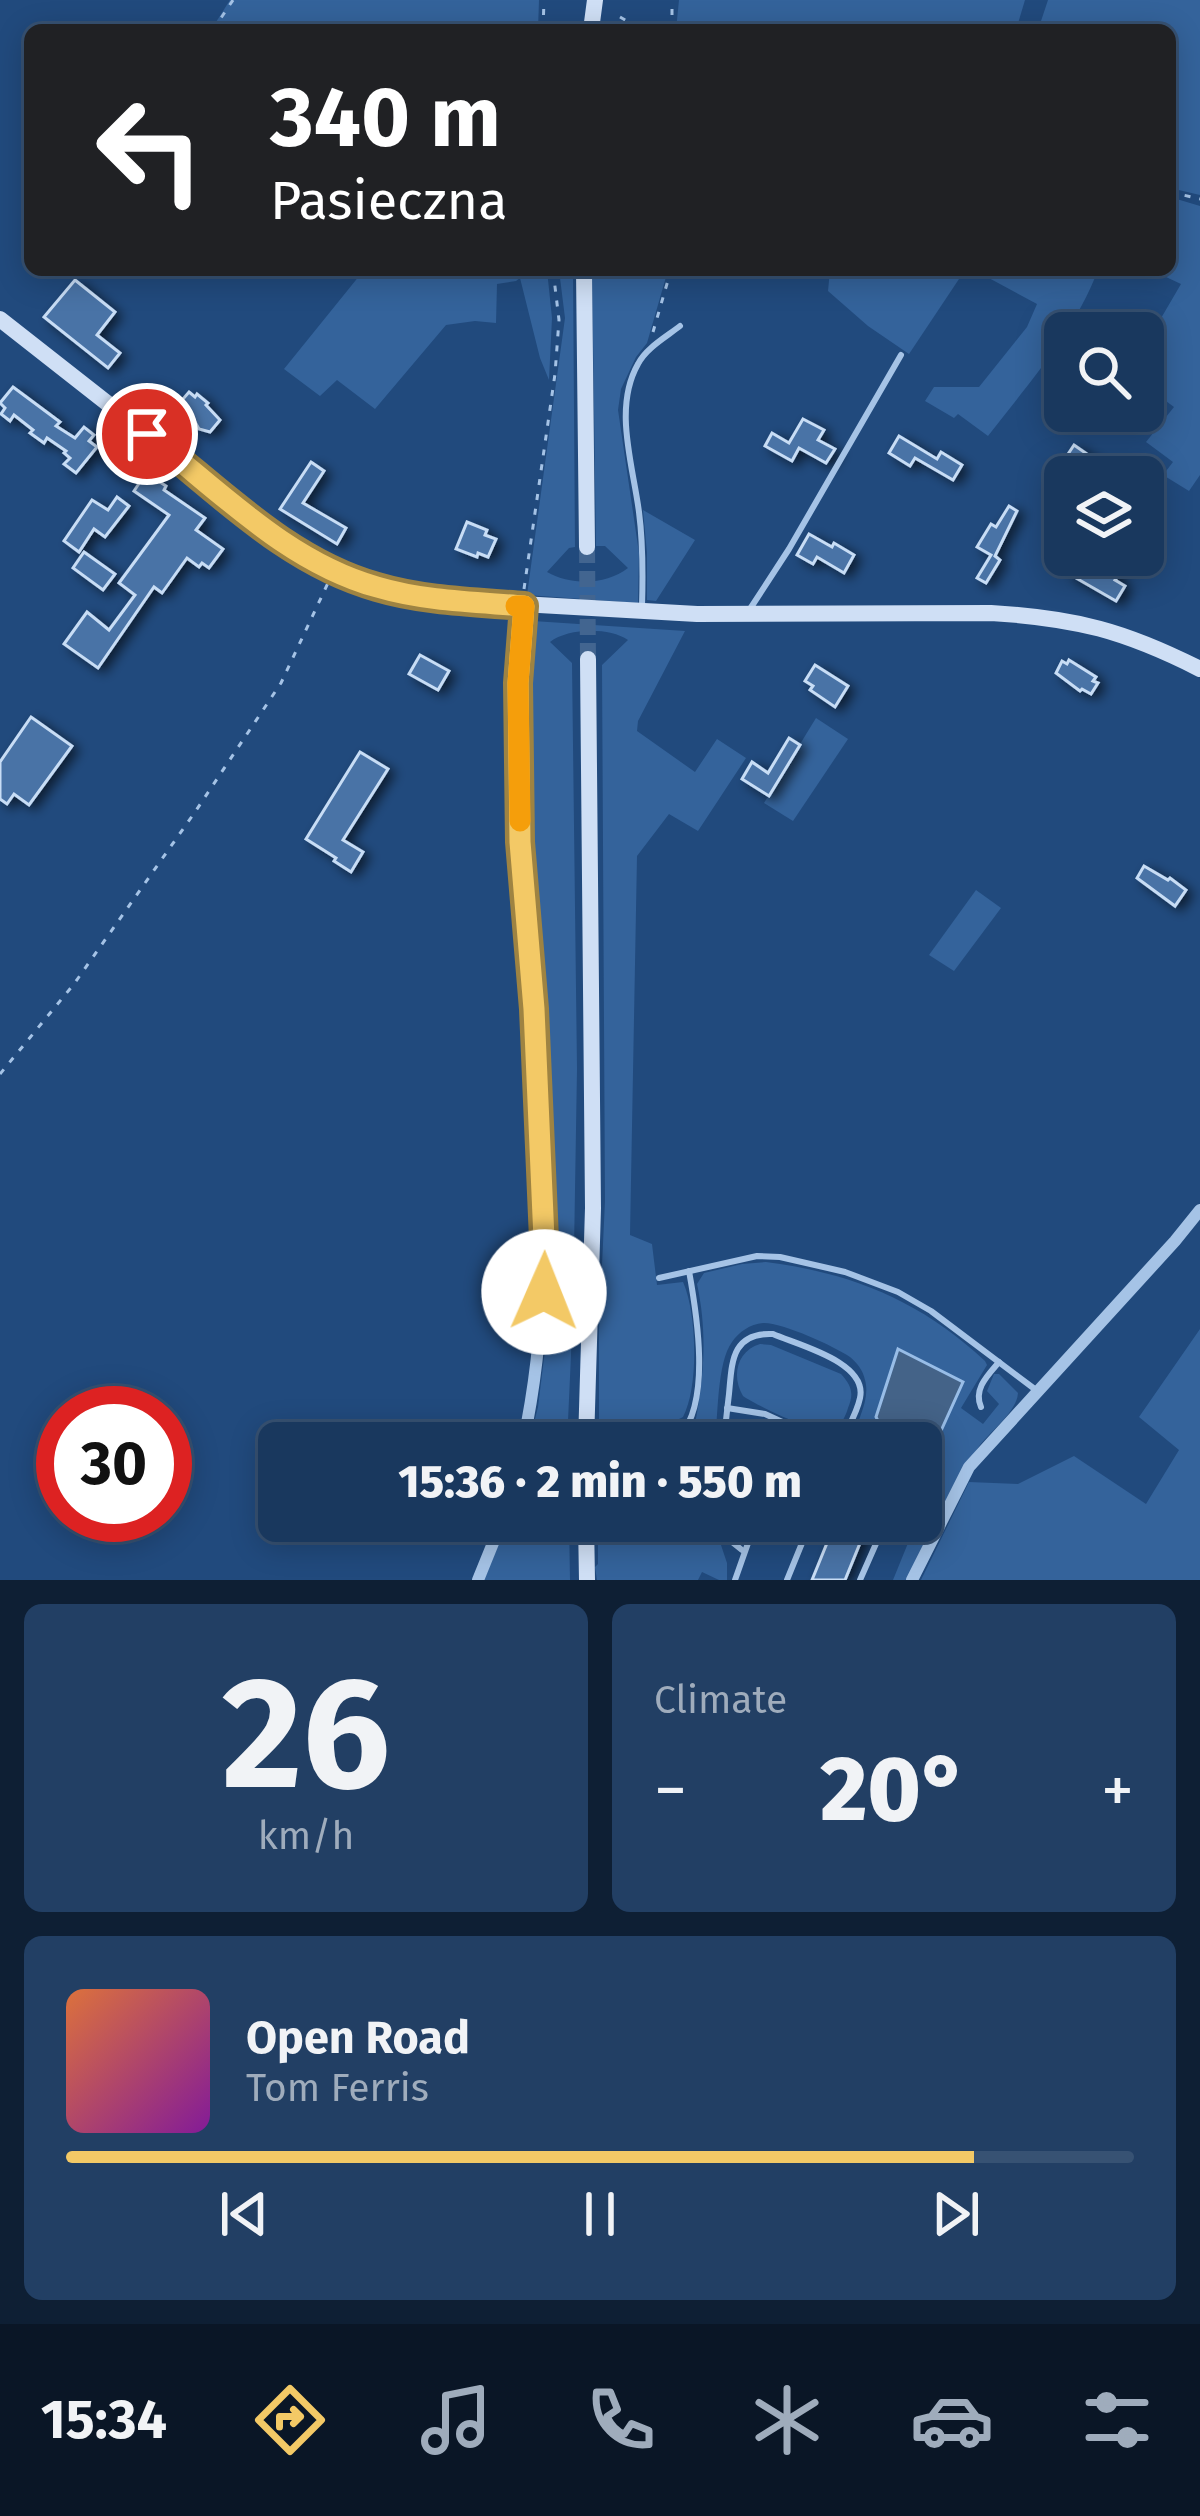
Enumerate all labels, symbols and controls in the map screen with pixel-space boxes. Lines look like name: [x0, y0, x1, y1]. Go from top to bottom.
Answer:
text: 340 m: [270, 67, 501, 168]
icon: left: [72, 72, 228, 228]
text: Pasieczna: [270, 169, 508, 233]
map controls: [1044, 312, 1164, 576]
button: search: [1044, 312, 1164, 432]
pin: [96, 383, 198, 485]
icon: arrive: [114, 401, 180, 467]
button: layers: [1044, 456, 1164, 576]
position arrow: [481, 1229, 607, 1355]
speed limit sign: 30: [36, 1386, 192, 1542]
text: 15:36 · 2 min · 550 m: [398, 1455, 802, 1509]
text: 26: [222, 1641, 390, 1828]
text: Climate: [654, 1677, 787, 1723]
text: 20°: [820, 1736, 968, 1844]
text: −: [654, 1751, 687, 1830]
text: +: [1101, 1751, 1134, 1830]
text: km/h: [258, 1813, 354, 1859]
text: Open Road: [246, 2011, 470, 2065]
text: Tom Ferris: [246, 2065, 429, 2111]
icon: previous: [211, 2181, 277, 2247]
icon: pause: [567, 2181, 633, 2247]
icon: next: [923, 2181, 989, 2247]
icon: directions: [248, 2378, 332, 2462]
icon: music: [414, 2378, 498, 2462]
icon: phone: [579, 2378, 663, 2462]
icon: climate: [745, 2378, 829, 2462]
icon: car: [910, 2378, 994, 2462]
icon: filters: [1075, 2378, 1159, 2462]
text: 15:34: [41, 2388, 167, 2452]

